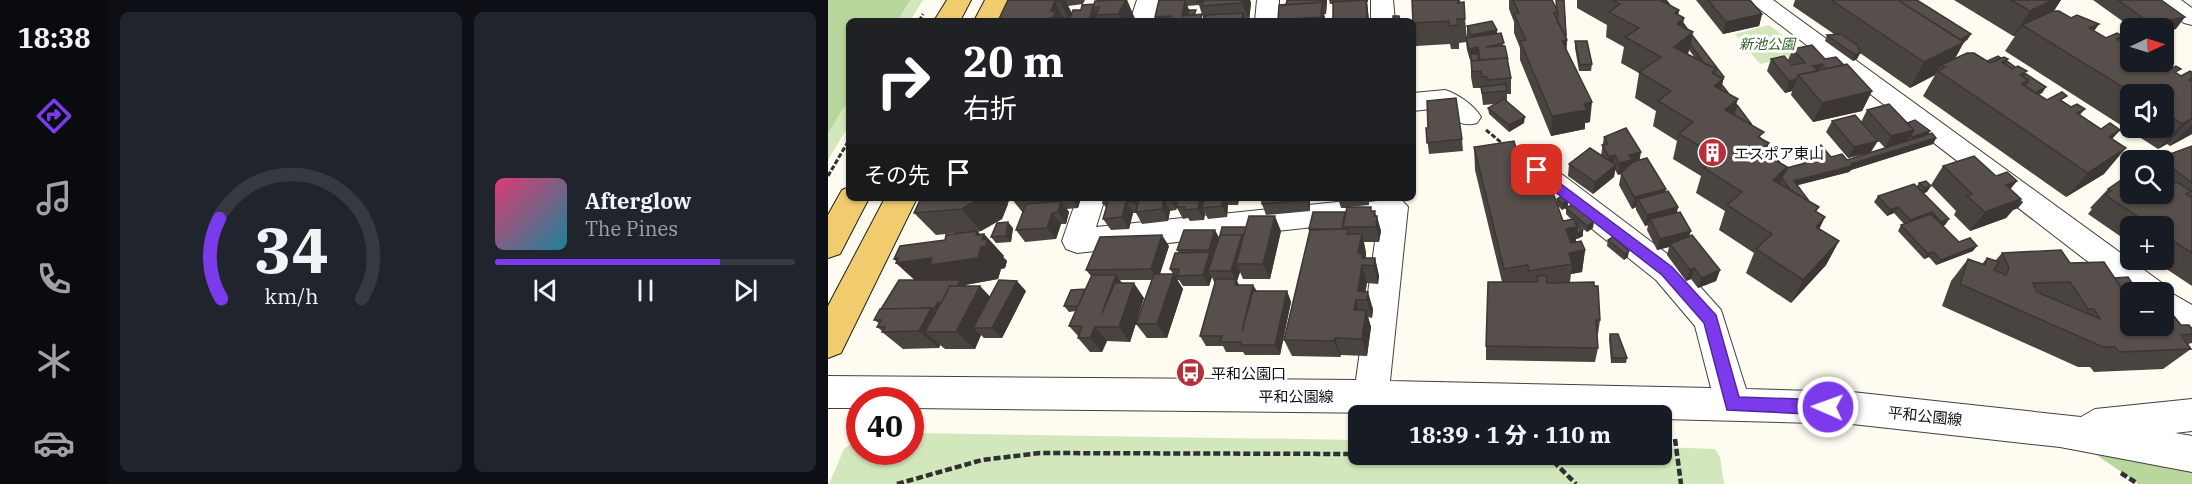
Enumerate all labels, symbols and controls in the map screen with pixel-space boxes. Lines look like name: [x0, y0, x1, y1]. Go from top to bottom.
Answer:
north arrow: [2120, 18, 2174, 72]
map controls: [2120, 18, 2174, 336]
text: 18:38: [18, 20, 90, 55]
text: 20 m: [963, 34, 1064, 89]
park label: 新池公園: [1739, 35, 1797, 53]
icon: right: [864, 42, 942, 120]
button: sound: [2120, 84, 2174, 138]
text: 右折: [963, 90, 1017, 125]
icon: directions: [33, 95, 75, 137]
building icon: エスポア東山: [1697, 137, 1729, 169]
pin: [1511, 144, 1562, 195]
place label: エスポア東山: [1734, 144, 1824, 163]
button: search: [2120, 150, 2174, 204]
icon: arrive: [1520, 153, 1553, 186]
icon: arrive: [942, 156, 975, 189]
text: その先: [864, 160, 930, 189]
icon: music: [33, 177, 75, 219]
text: Afterglow: [585, 186, 692, 215]
text: 34: [254, 209, 328, 290]
text: The Pines: [585, 215, 678, 242]
button: +: [2120, 216, 2174, 270]
icon: phone: [33, 258, 75, 300]
icon: previous: [529, 274, 562, 307]
icon: pause: [629, 274, 662, 307]
icon: next: [729, 274, 762, 307]
text: km/h: [264, 282, 318, 310]
button: −: [2120, 282, 2174, 336]
icon: climate: [33, 340, 75, 382]
bus stop icon: 平和公園口: [1174, 357, 1206, 389]
place label: 平和公園口: [1211, 364, 1286, 383]
position arrow: [1796, 375, 1860, 439]
speed limit sign: 40: [846, 387, 924, 465]
street label: 平和公園線: [1258, 387, 1334, 406]
street label: 平和公園線: [1887, 403, 1963, 429]
text: 18:39 · 1 分 · 110 m: [1409, 420, 1611, 449]
icon: car: [33, 422, 75, 464]

